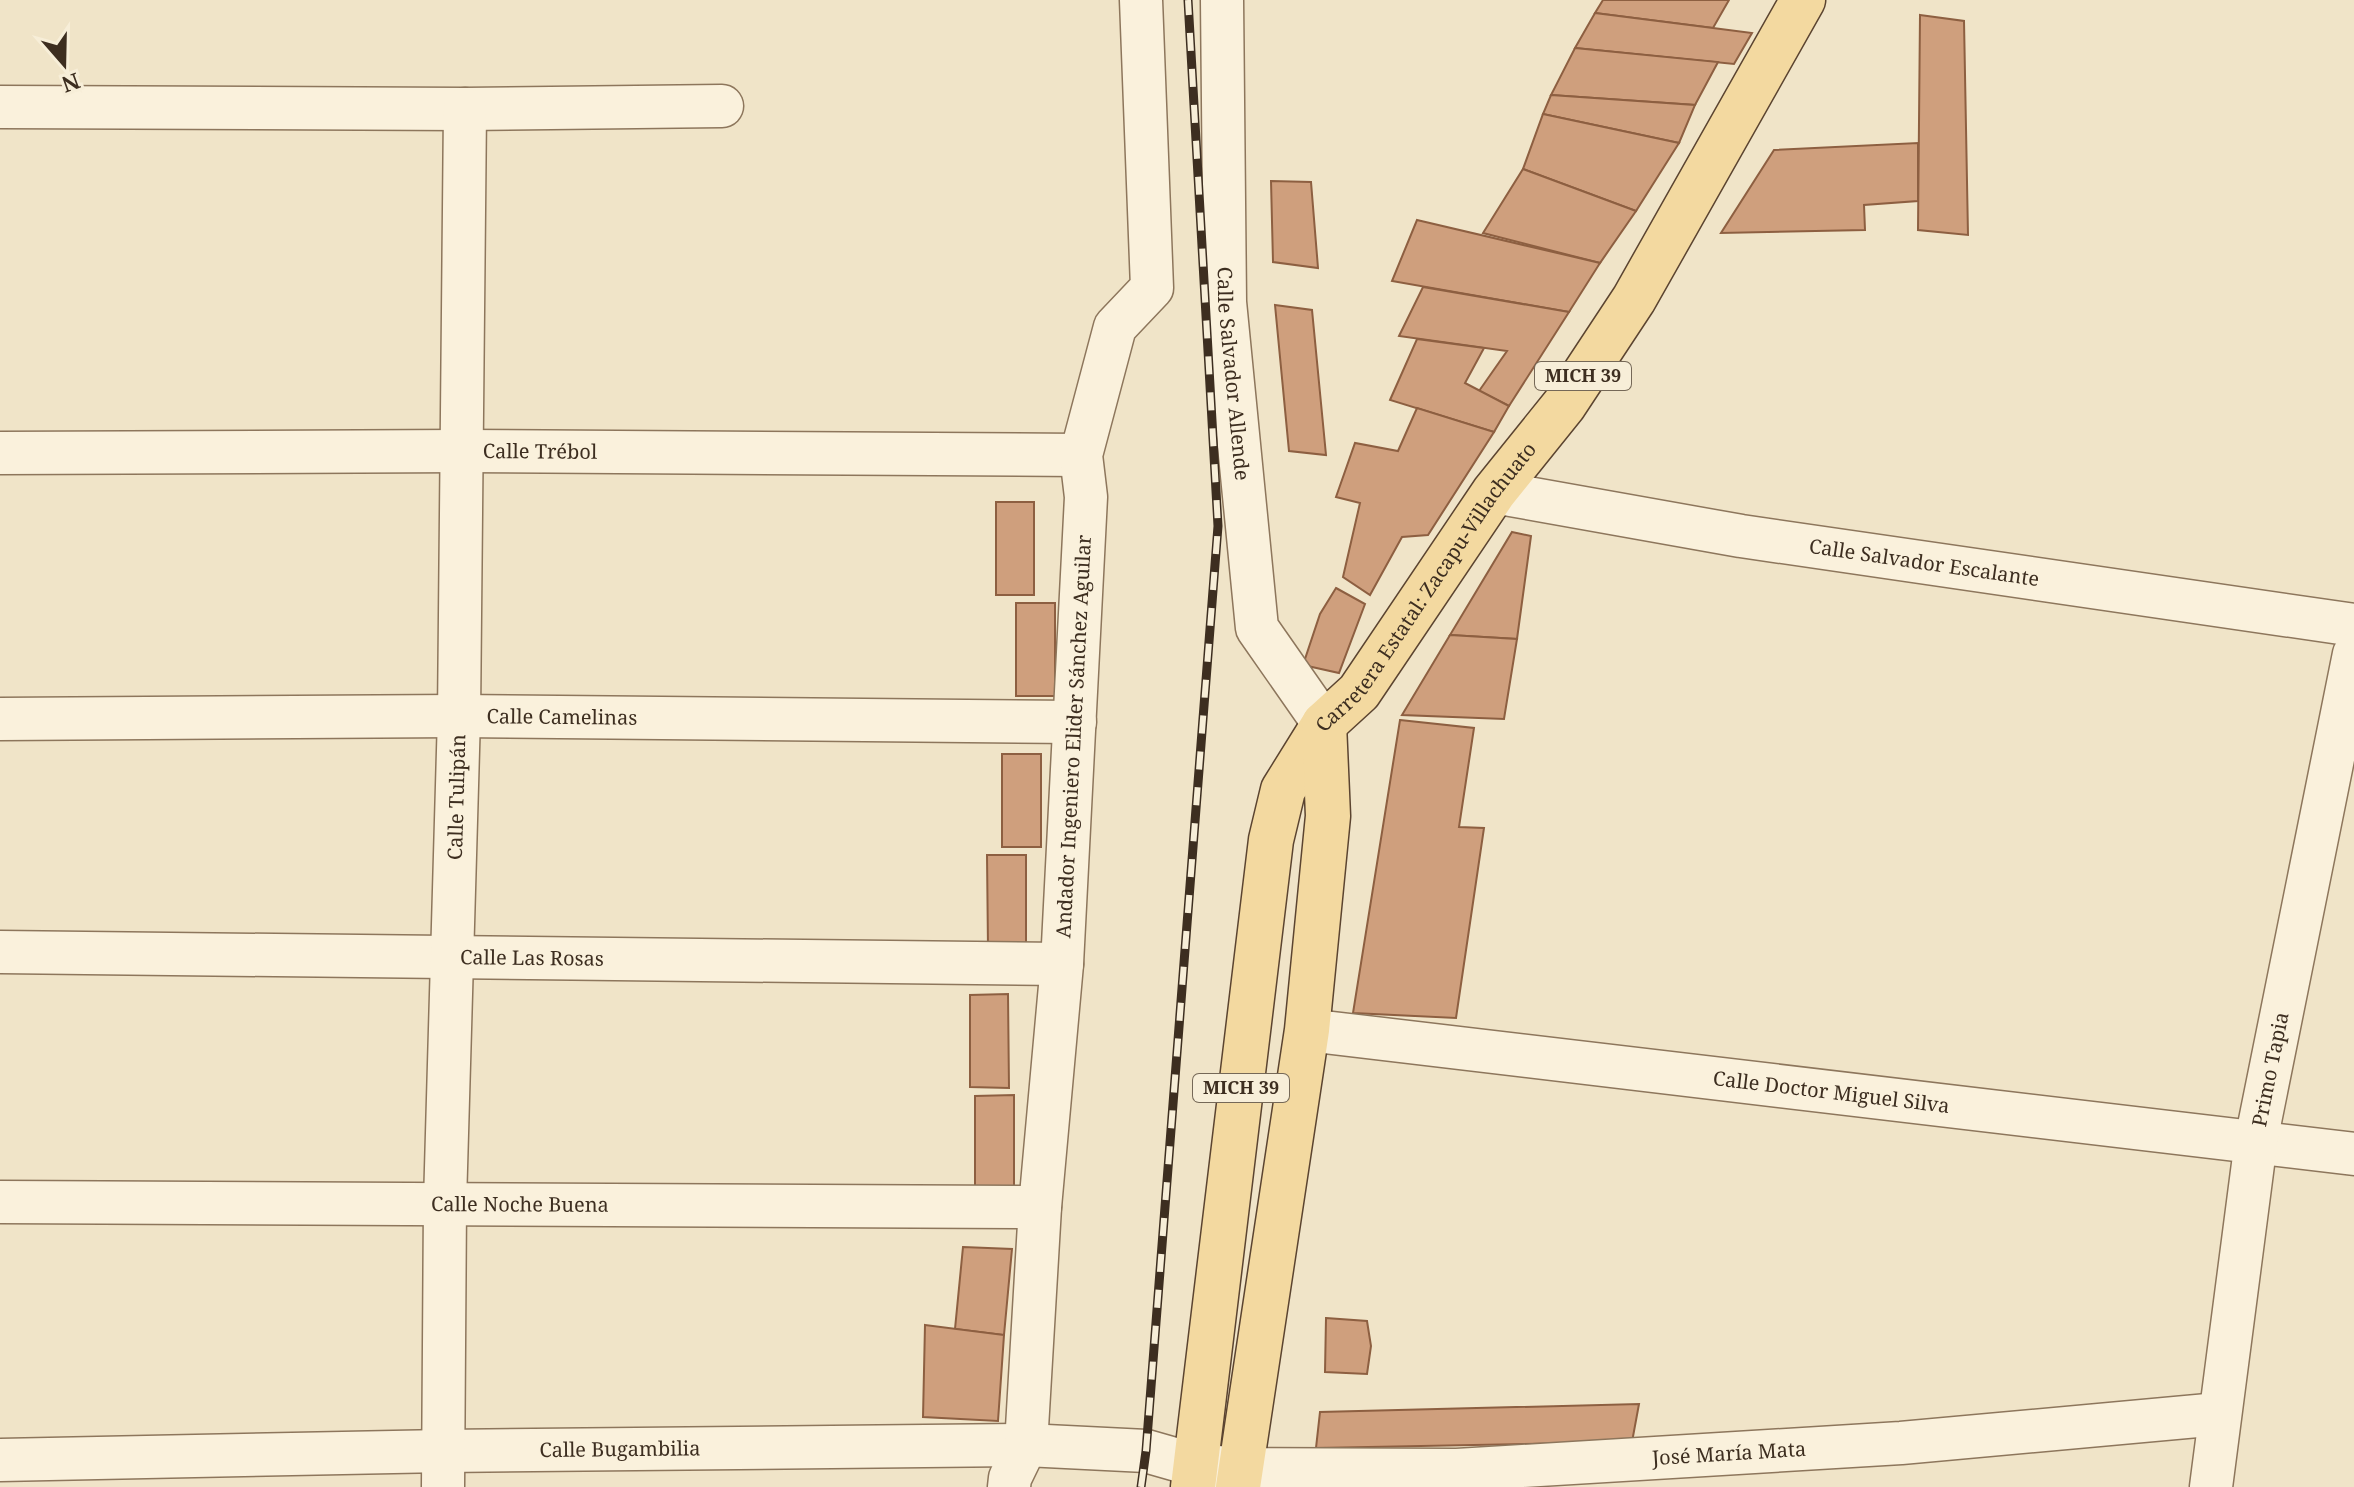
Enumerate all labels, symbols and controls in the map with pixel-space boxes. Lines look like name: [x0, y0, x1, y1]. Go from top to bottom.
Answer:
north arrow: [24, 24, 104, 104]
text: N: [58, 67, 84, 101]
street label: Calle Salvador Allende: [1212, 267, 1256, 482]
road number: MICH 39: [1535, 362, 1631, 390]
street label: Carretera Estatal: Zacapu-Villachuato: [1309, 436, 1542, 737]
street label: Calle Trébol: [483, 437, 597, 465]
street label: Calle Salvador Escalante: [1807, 532, 2041, 592]
street label: Andador Ingeniero Elider Sánchez Aguilar: [1049, 533, 1097, 939]
street label: Calle Camelinas: [486, 702, 638, 731]
street label: Calle Tulipán: [441, 734, 471, 860]
street label: Calle Las Rosas: [460, 943, 604, 972]
street label: Primo Tapia: [2245, 1009, 2295, 1129]
street label: Calle Doctor Miguel Silva: [1712, 1064, 1951, 1119]
road number: MICH 39: [1193, 1074, 1289, 1102]
street label: Calle Noche Buena: [431, 1190, 609, 1218]
street label: Calle Bugambilia: [539, 1434, 701, 1463]
street label: José María Mata: [1650, 1435, 1807, 1471]

